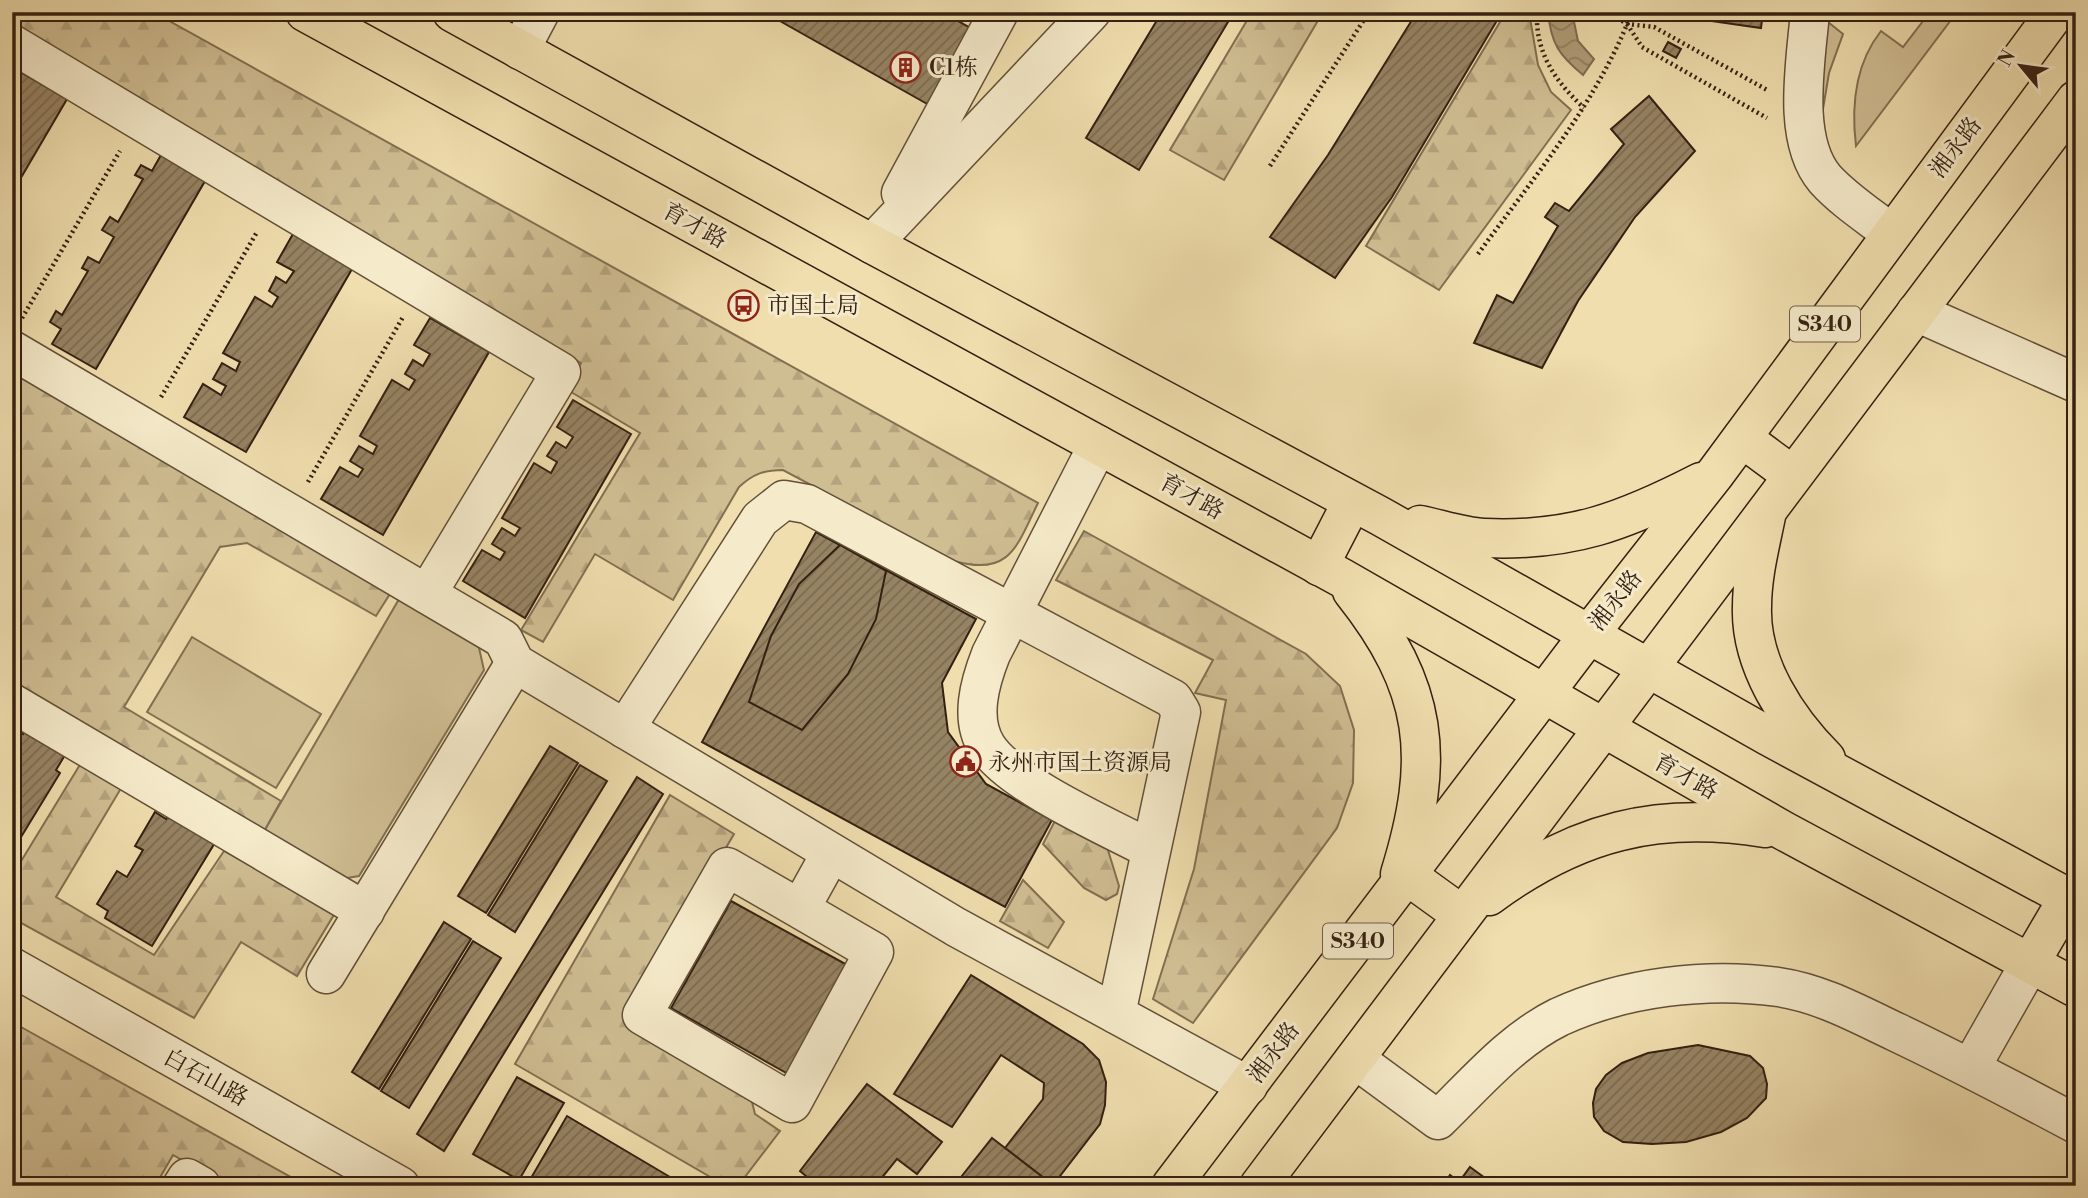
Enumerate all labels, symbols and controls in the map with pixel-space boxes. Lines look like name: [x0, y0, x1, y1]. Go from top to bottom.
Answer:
north arrow: [1986, 32, 2056, 102]
text: N: [1993, 46, 2021, 71]
building icon: C1栋: [889, 50, 923, 84]
place label: C1栋: [929, 54, 978, 82]
street label: 湘永路: [1924, 112, 1988, 184]
street label: 育才路: [658, 197, 731, 255]
bus stop icon: 市国土局: [727, 288, 761, 322]
place label: 市国土局: [767, 292, 859, 320]
road number: S340: [1790, 306, 1860, 342]
street label: 育才路: [1155, 468, 1228, 526]
street label: 湘永路: [1584, 565, 1648, 636]
public building icon: 永州市国土资源局: [948, 745, 982, 779]
street label: 育才路: [1649, 748, 1722, 806]
place label: 永州市国土资源局: [988, 749, 1172, 777]
road number: S340: [1323, 923, 1393, 958]
street label: 湘永路: [1242, 1017, 1306, 1089]
street label: 白石山路: [158, 1043, 253, 1112]

